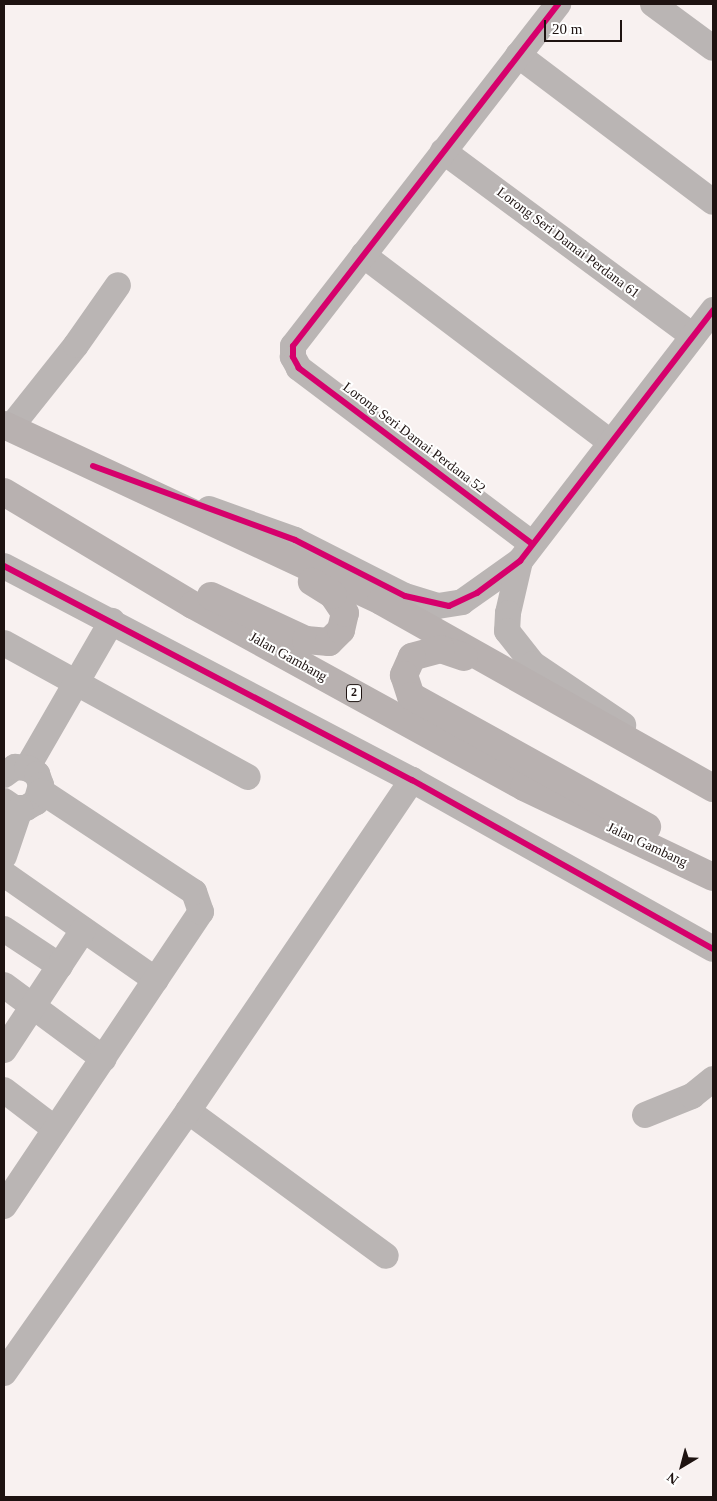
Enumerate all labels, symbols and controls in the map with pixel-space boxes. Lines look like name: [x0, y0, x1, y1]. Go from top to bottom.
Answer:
scale bar: [547, 10, 624, 42]
text: 20 m: [552, 21, 582, 37]
street label: Lorong Seri Damai Perdana 61: [493, 184, 643, 302]
street label: Lorong Seri Damai Perdana 52: [339, 379, 489, 497]
street label: Jalan Gambang: [246, 629, 330, 685]
road number: 2: [345, 684, 363, 702]
street label: Jalan Gambang: [604, 819, 690, 871]
north arrow: [657, 1441, 707, 1491]
text: N: [664, 1469, 681, 1487]

